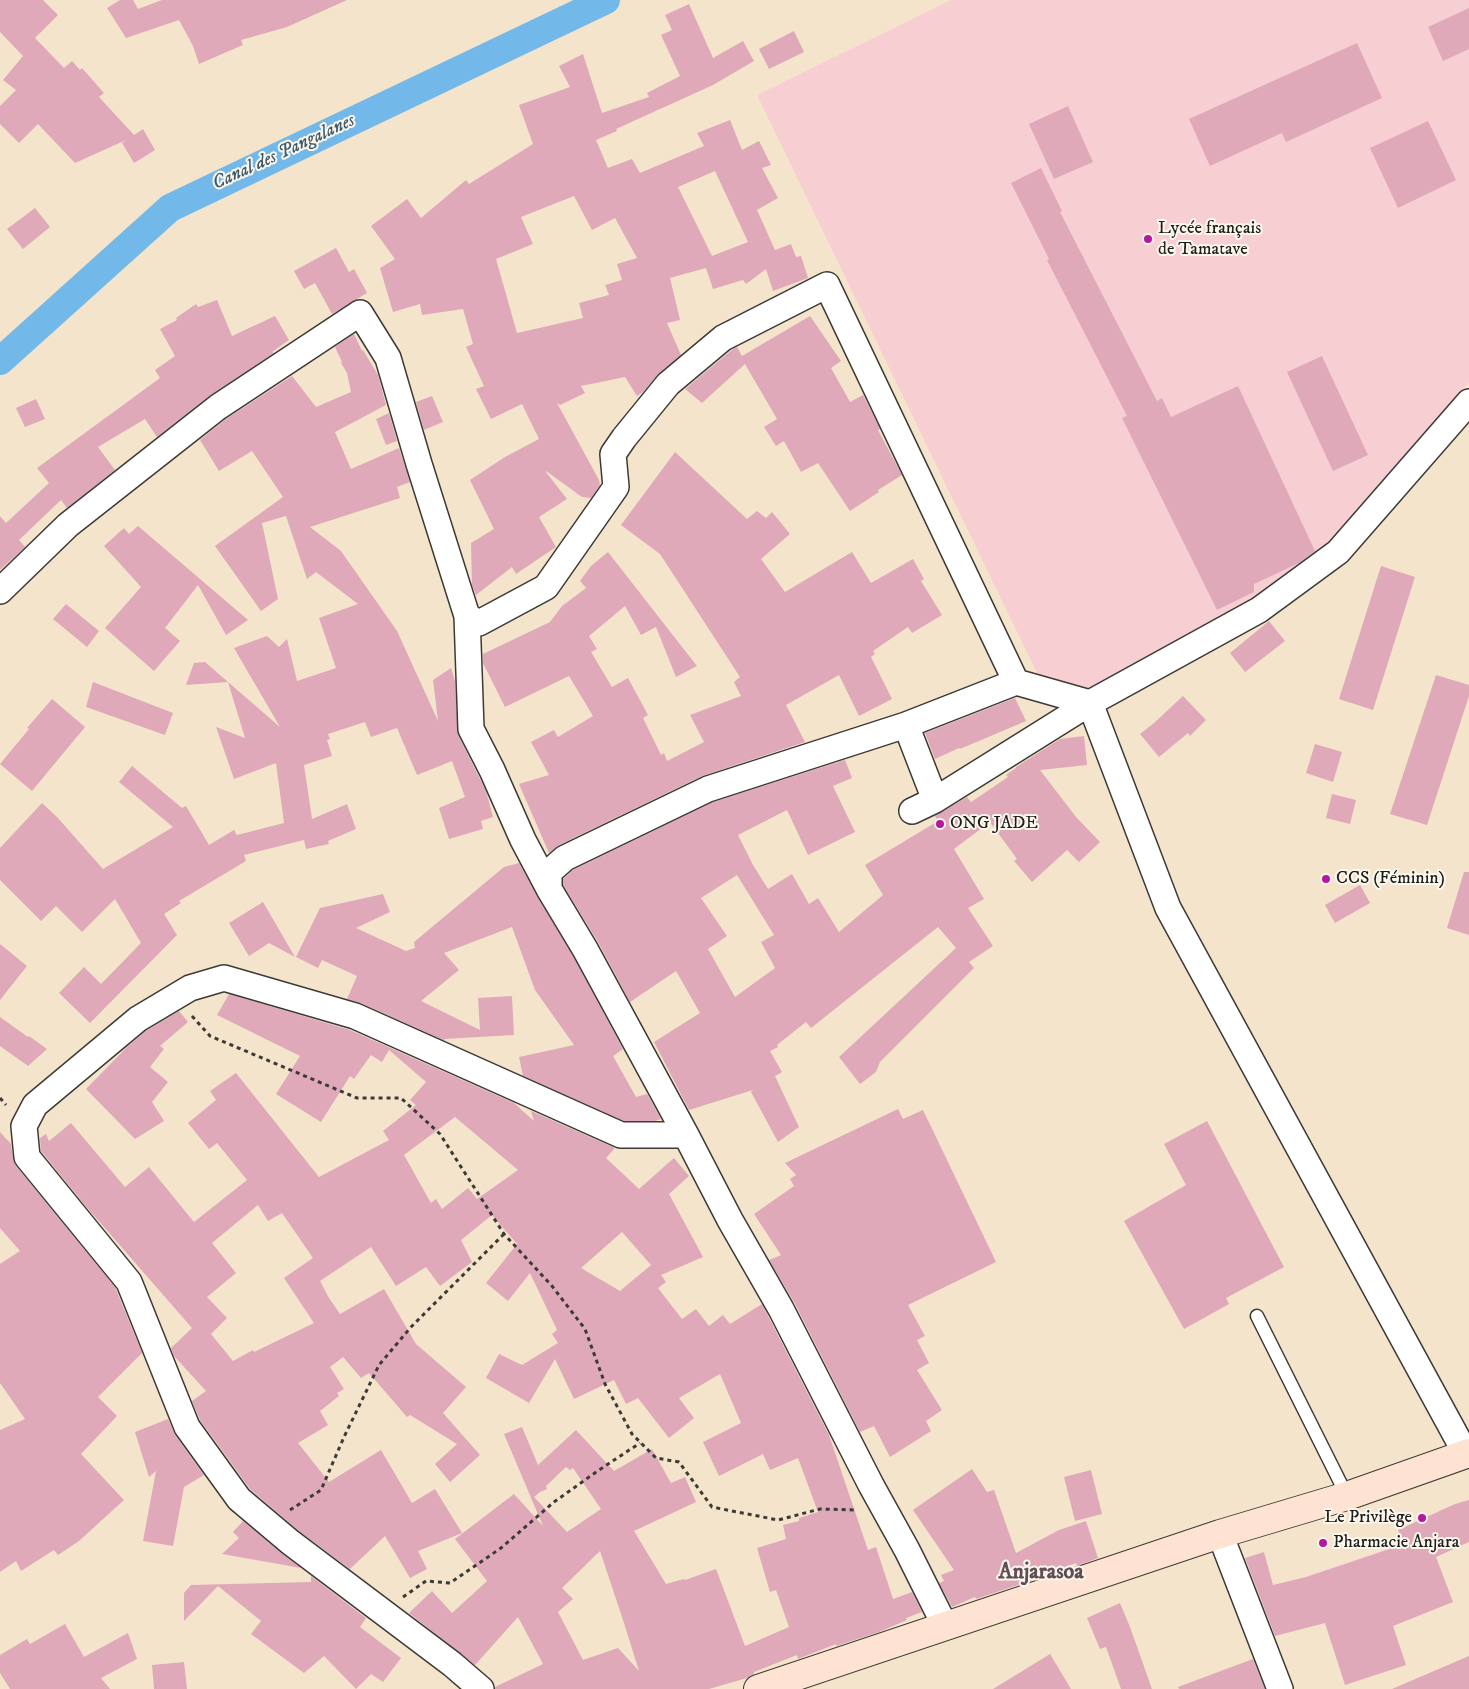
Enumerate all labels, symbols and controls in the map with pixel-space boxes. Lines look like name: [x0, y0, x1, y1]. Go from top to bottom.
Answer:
water label: Canal des Pangalanes: [209, 110, 359, 196]
place label: Lycée français de Tamatave: [1158, 218, 1261, 260]
marker: Lycée français de Tamatave: [1142, 233, 1154, 245]
place label: ONG JADE: [950, 813, 1038, 835]
marker: ONG JADE: [934, 818, 946, 830]
place label: CCS (Féminin): [1336, 868, 1445, 890]
marker: CCS (Féminin): [1320, 873, 1332, 885]
place label: Le Privilège: [1324, 1507, 1412, 1529]
marker: Le Privilège: [1416, 1512, 1428, 1524]
place label: Pharmacie Anjara: [1333, 1532, 1459, 1554]
marker: Pharmacie Anjara: [1317, 1537, 1329, 1549]
district label: Anjarasoa: [998, 1560, 1084, 1586]

